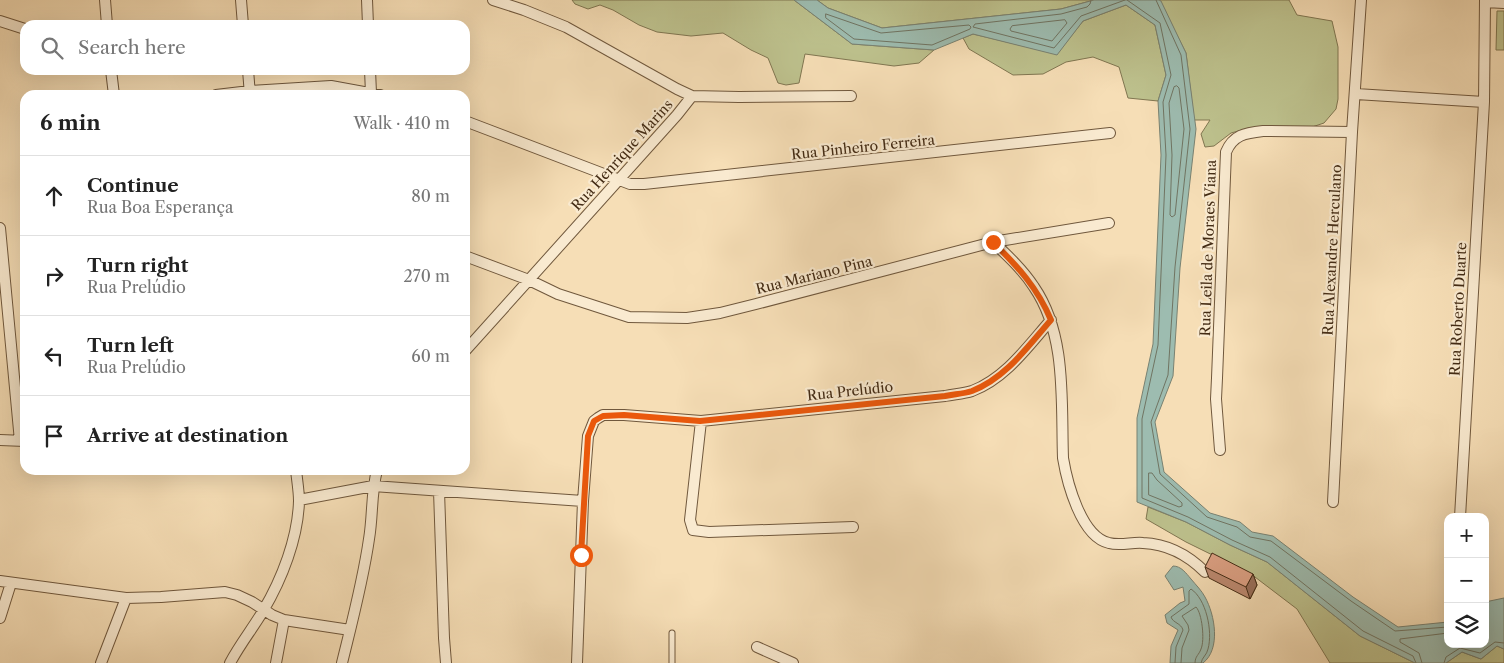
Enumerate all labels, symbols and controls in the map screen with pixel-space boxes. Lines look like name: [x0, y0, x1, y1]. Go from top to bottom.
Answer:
search box: [20, 20, 470, 75]
icon: search: [38, 34, 66, 62]
text: Search here: [78, 36, 186, 59]
street label: Rua Henrique Marins: [567, 96, 677, 214]
text: 6 min: [40, 110, 101, 135]
text: Walk · 410 m: [353, 113, 450, 133]
street label: Rua Pinheiro Ferreira: [790, 130, 936, 163]
street label: Rua Leila de Moraes Viana: [1196, 159, 1220, 337]
street label: Rua Alexandre Herculano: [1319, 164, 1345, 336]
text: Continue: [87, 174, 179, 197]
icon: ahead: [40, 182, 68, 210]
text: 80 m: [411, 186, 450, 206]
text: Rua Boa Esperança: [87, 197, 234, 217]
route end: [982, 231, 1005, 254]
street label: Rua Roberto Duarte: [1446, 241, 1471, 376]
street label: Rua Mariano Pina: [754, 252, 875, 298]
text: Turn right: [87, 254, 188, 277]
icon: right: [40, 262, 68, 290]
text: 270 m: [404, 266, 450, 286]
text: Rua Prelúdio: [87, 277, 186, 297]
text: Turn left: [87, 334, 174, 357]
icon: left: [40, 342, 68, 370]
text: 60 m: [411, 346, 450, 366]
text: Rua Prelúdio: [87, 357, 186, 377]
street label: Rua Prelúdio: [806, 378, 894, 404]
icon: arrive: [40, 422, 68, 450]
text: Arrive at destination: [87, 424, 288, 447]
map controls: [1444, 513, 1489, 648]
button: +: [1444, 513, 1489, 558]
route start: [570, 544, 593, 567]
button: −: [1444, 558, 1489, 603]
button: layers: [1444, 603, 1489, 648]

